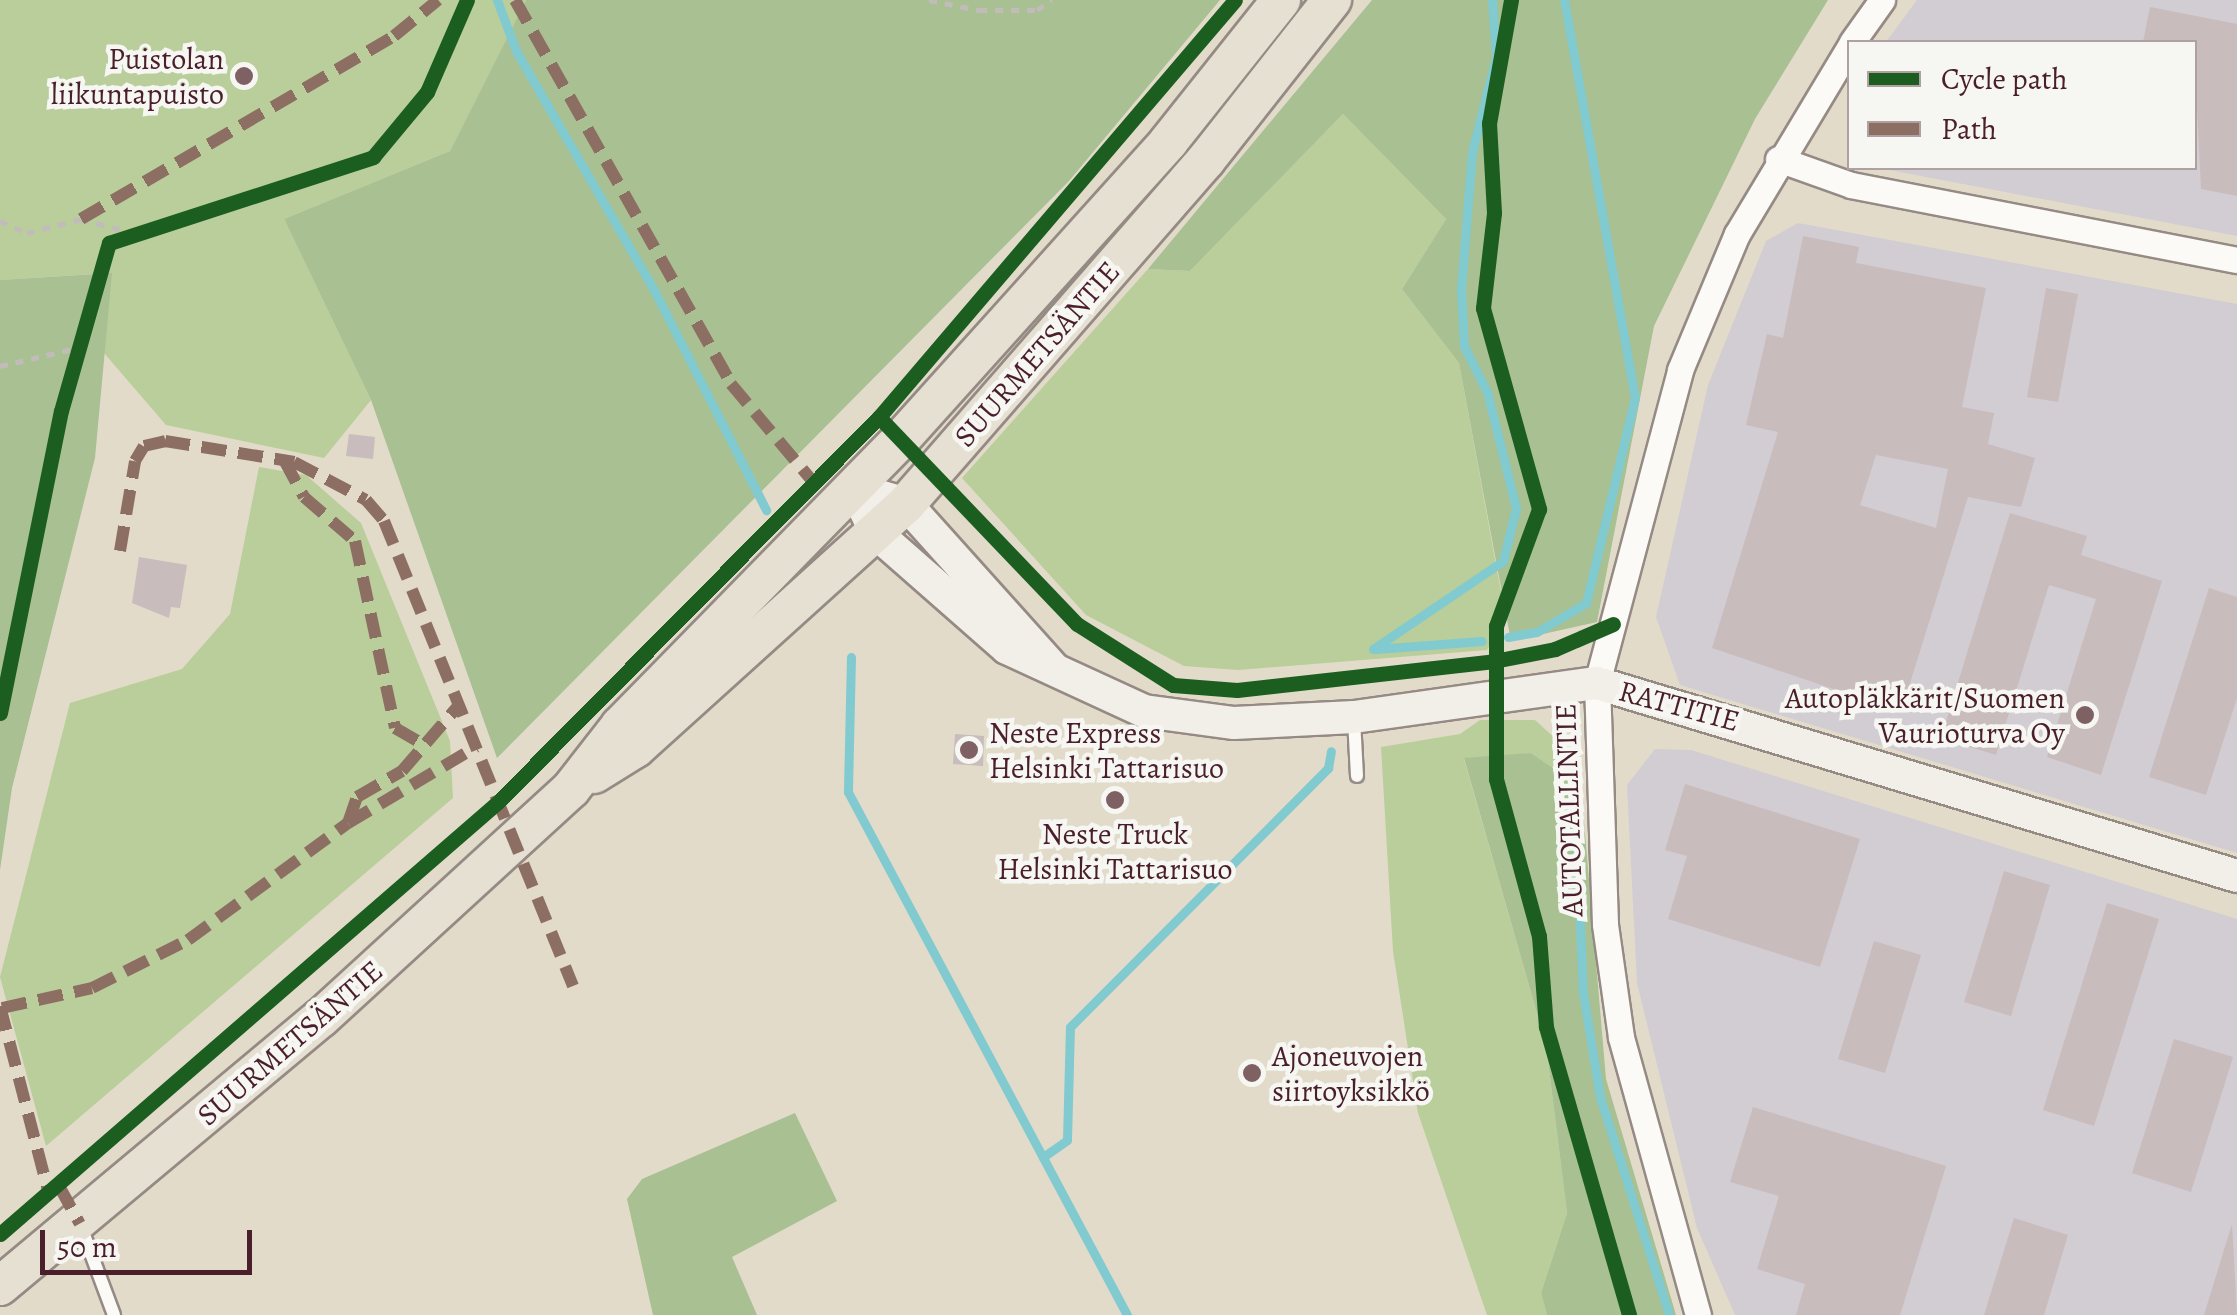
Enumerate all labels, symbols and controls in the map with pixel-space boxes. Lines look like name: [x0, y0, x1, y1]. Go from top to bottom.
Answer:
legend: [1847, 40, 2197, 170]
place label: Puistolan liikuntapuisto: [51, 41, 224, 112]
text: Cycle path: [1941, 59, 2068, 99]
marker: Puistolan liikuntapuisto: [233, 65, 255, 87]
text: Path: [1941, 109, 1997, 149]
street label: SUURMETSÄNTIE: [947, 254, 1127, 454]
street label: RATTITIE: [1615, 673, 1743, 739]
place label: Autopläkkärit/Suomen Vaurioturva Oy: [1785, 680, 2065, 750]
street label: AUTOTALLINTIE: [1547, 703, 1591, 917]
marker: Autopläkkärit/Suomen Vaurioturva Oy: [2074, 704, 2096, 726]
place label: Neste Express Helsinki Tattarisuo: [989, 715, 1224, 786]
marker: Neste Express Helsinki Tattarisuo: [958, 739, 980, 761]
marker: Neste Truck Helsinki Tattarisuo: [1104, 789, 1126, 811]
place label: Neste Truck Helsinki Tattarisuo: [998, 816, 1232, 886]
street label: SUURMETSÄNTIE: [190, 953, 390, 1133]
place label: Ajoneuvojen siirtoyksikkö: [1272, 1038, 1430, 1108]
marker: Ajoneuvojen siirtoyksikkö: [1241, 1062, 1263, 1084]
scale bar: [45, 1210, 258, 1272]
text: 50 m: [57, 1227, 117, 1267]

